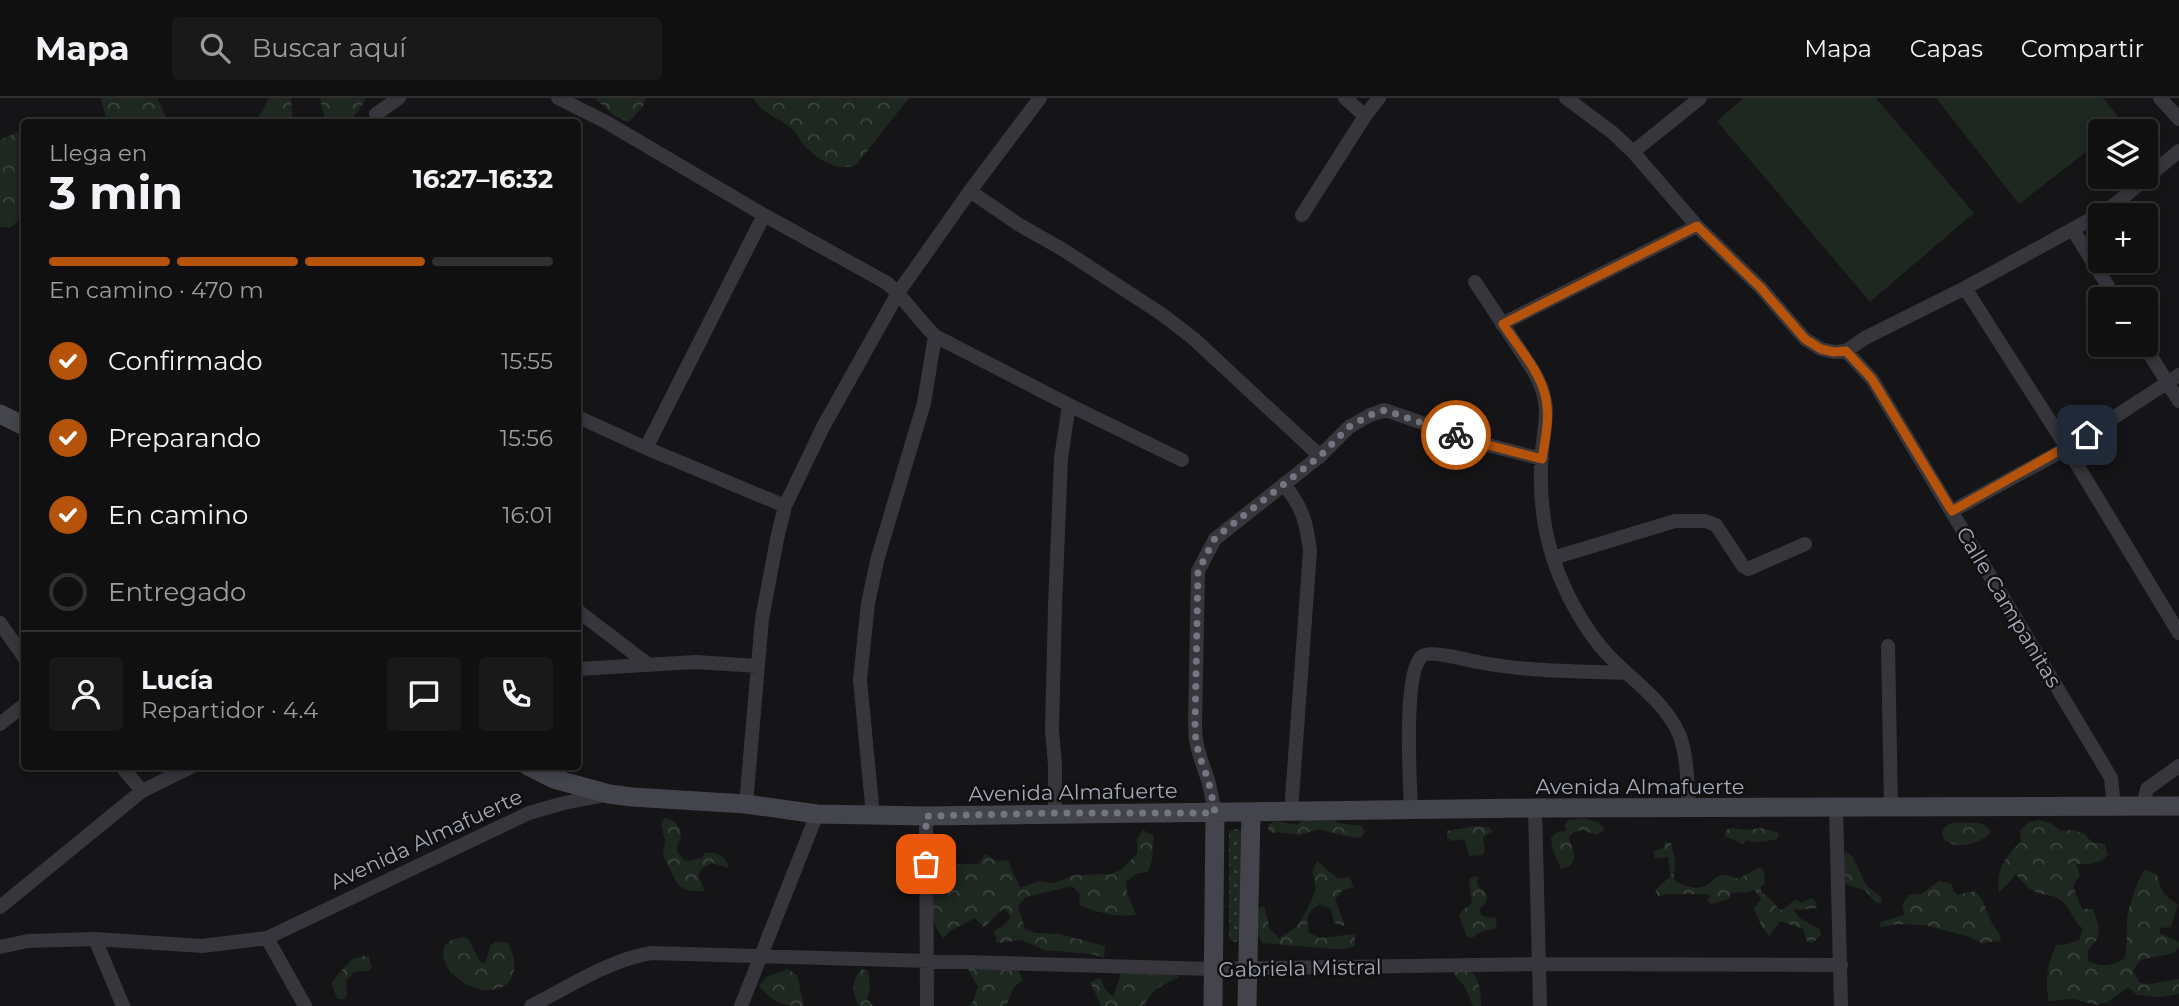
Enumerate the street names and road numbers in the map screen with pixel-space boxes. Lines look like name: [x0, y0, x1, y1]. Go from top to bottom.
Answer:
street label: Calle Campanitas: [1951, 522, 2067, 692]
street label: Avenida Almafuerte: [1535, 774, 1745, 799]
street label: Avenida Almafuerte: [968, 778, 1178, 806]
street label: Avenida Almafuerte: [326, 783, 526, 895]
street label: Gabriela Mistral: [1218, 954, 1382, 982]

